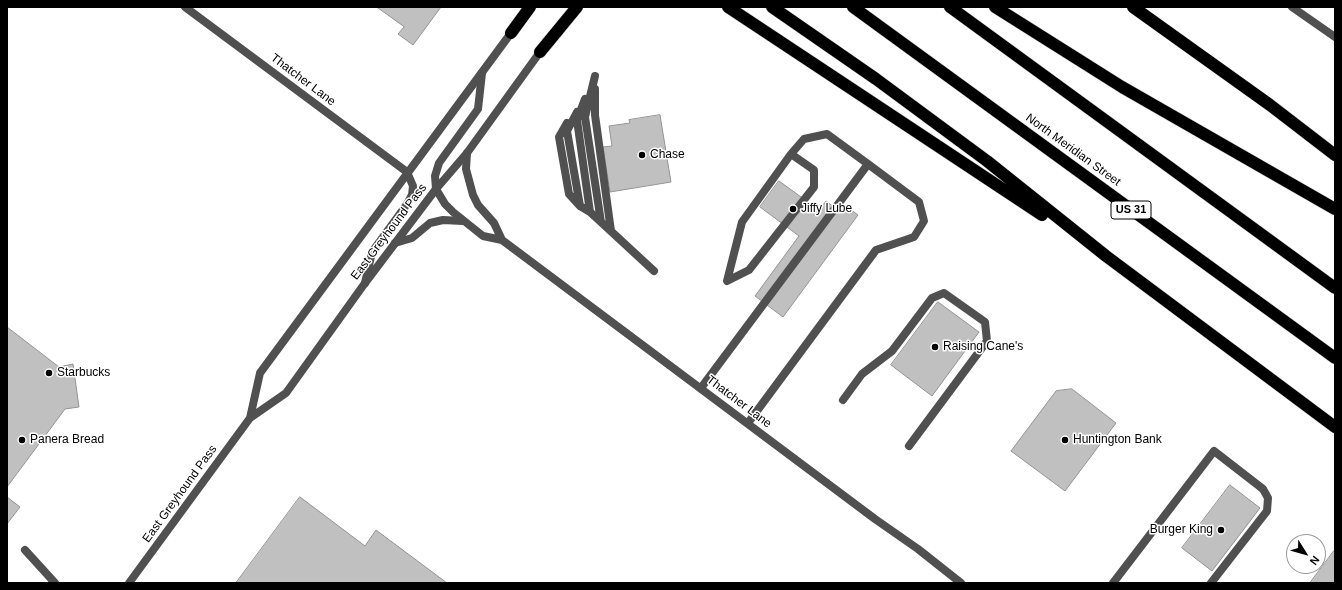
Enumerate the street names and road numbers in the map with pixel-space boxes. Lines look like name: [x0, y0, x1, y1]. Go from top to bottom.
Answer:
street label: Thatcher Lane: [268, 51, 338, 109]
street label: North Meridian Street: [1023, 111, 1123, 189]
street label: East Greyhound Pass: [348, 181, 430, 283]
road number: US 31: [1111, 201, 1151, 219]
street label: Thatcher Lane: [704, 373, 774, 431]
street label: East Greyhound Pass: [140, 443, 220, 545]

